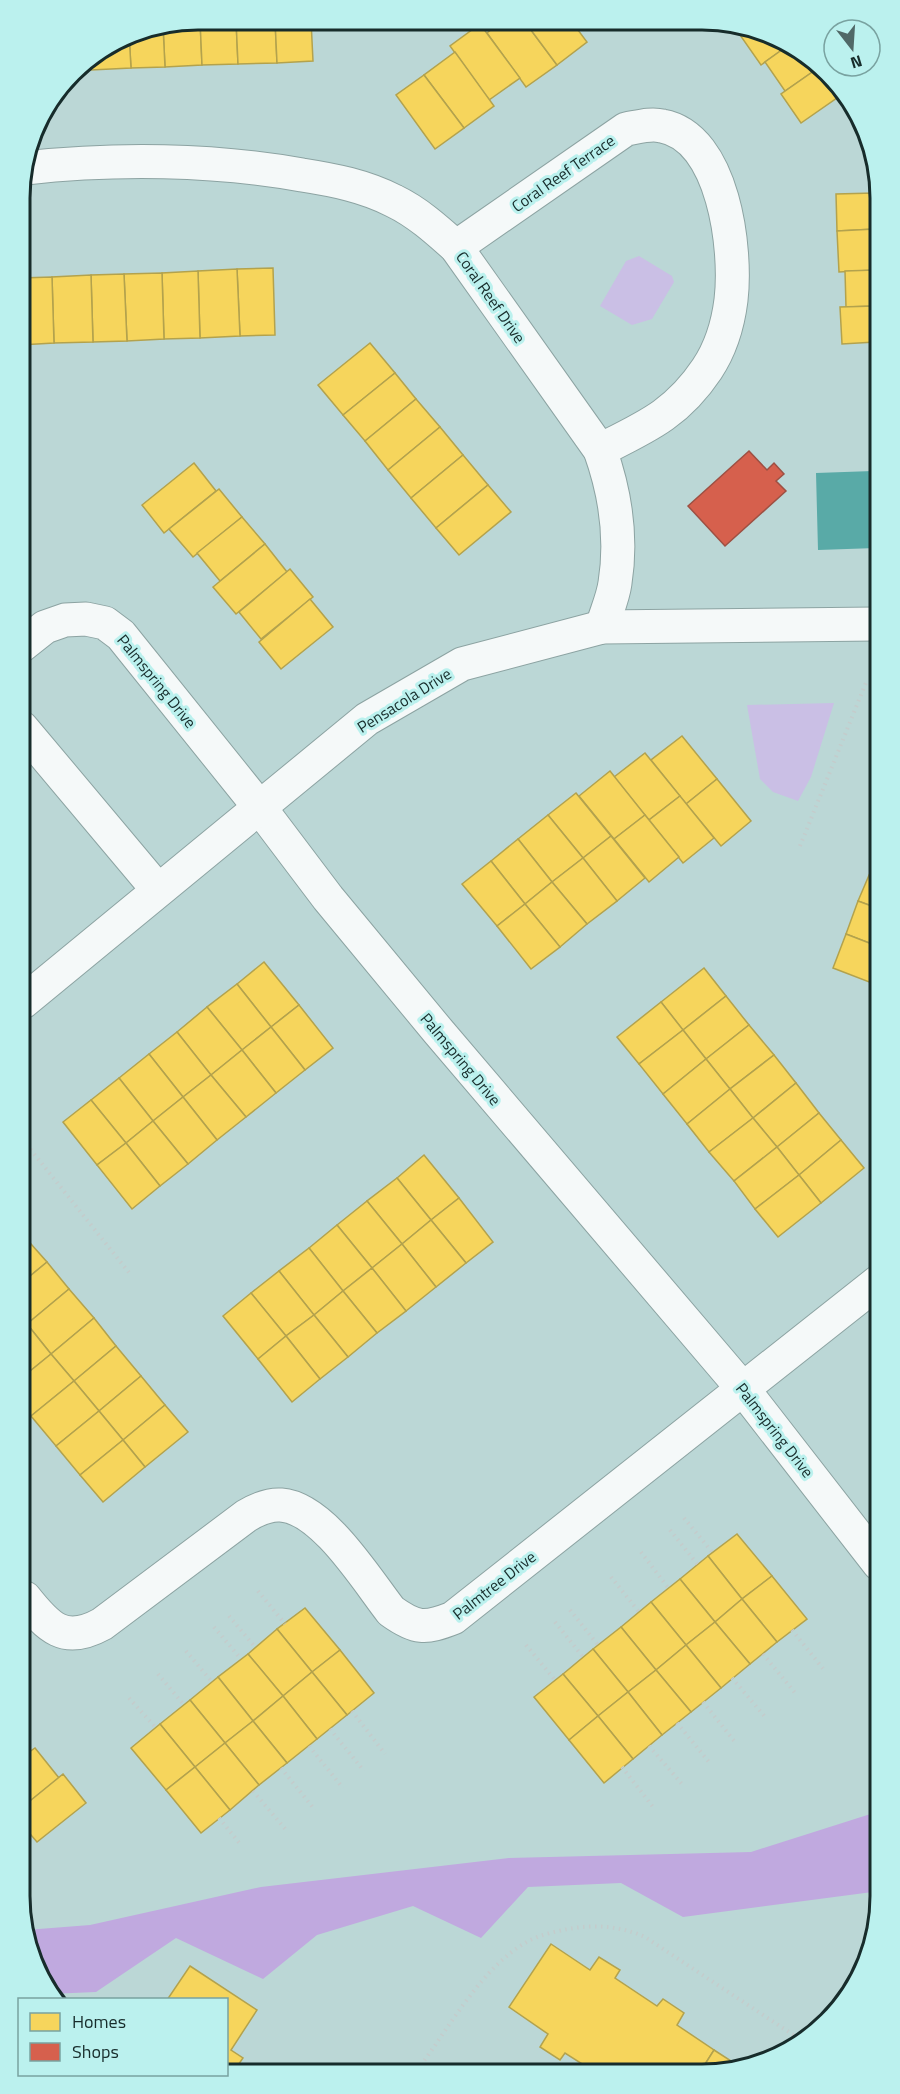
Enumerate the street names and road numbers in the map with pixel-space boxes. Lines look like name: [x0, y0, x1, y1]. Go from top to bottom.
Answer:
street label: Coral Reef Terrace: [506, 128, 620, 218]
street label: Coral Reef Drive: [450, 246, 532, 348]
street label: Palmspring Drive: [112, 629, 202, 733]
street label: Pensacola Drive: [352, 661, 456, 739]
street label: Palmspring Drive: [415, 1007, 507, 1111]
street label: Palmspring Drive: [730, 1377, 820, 1483]
street label: Palmtree Drive: [447, 1545, 541, 1625]

